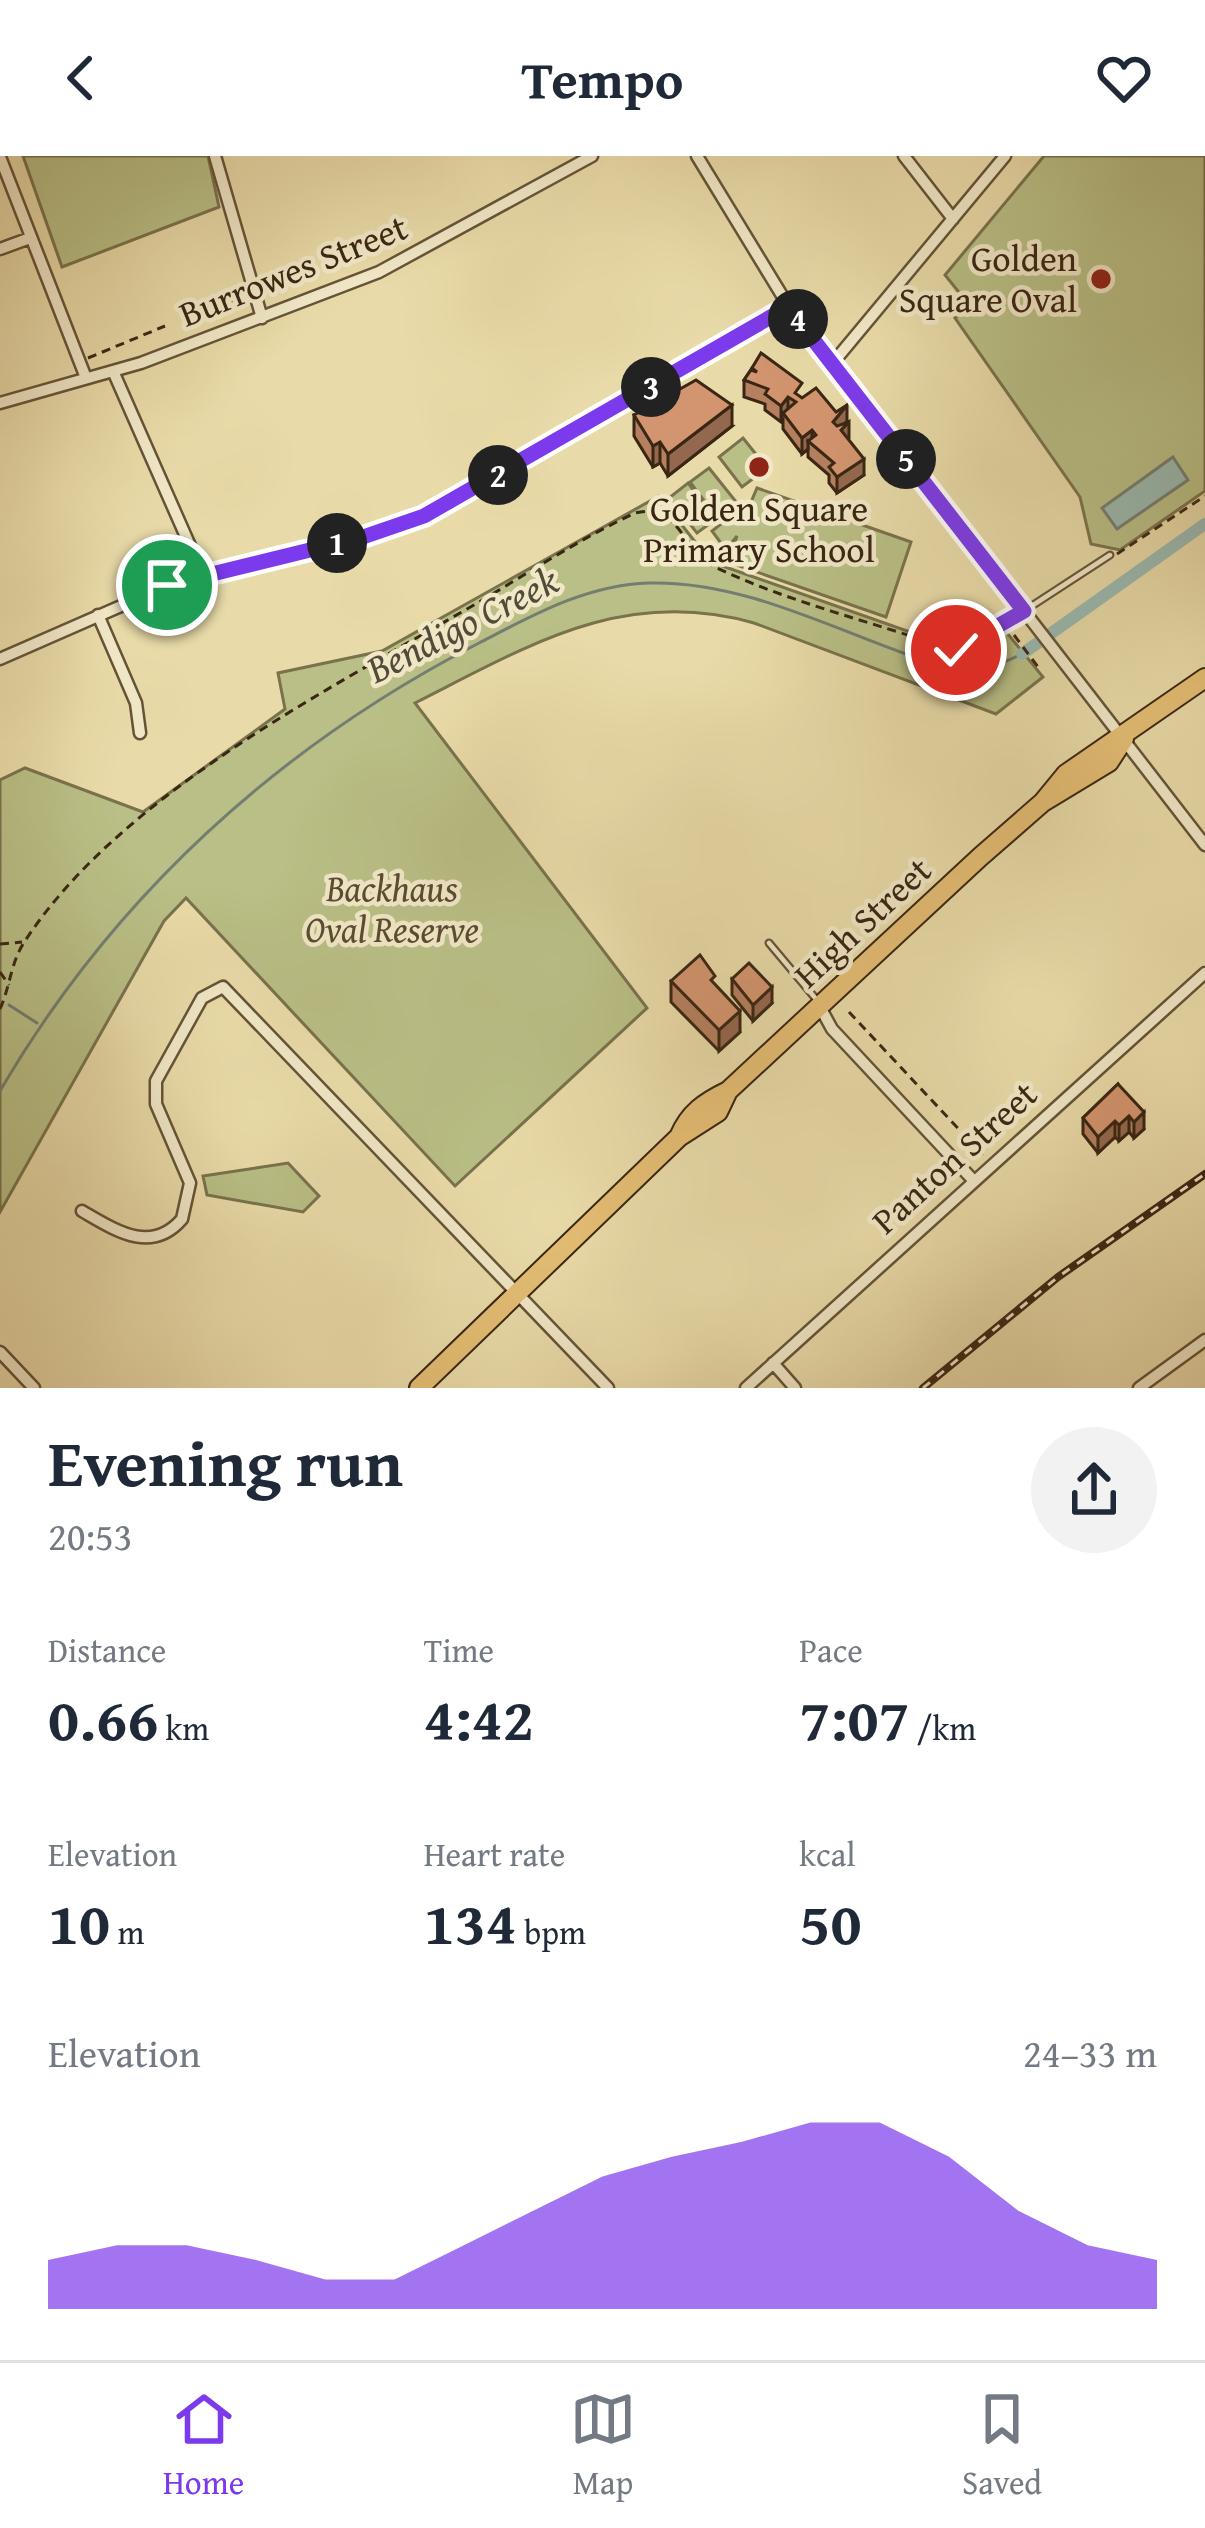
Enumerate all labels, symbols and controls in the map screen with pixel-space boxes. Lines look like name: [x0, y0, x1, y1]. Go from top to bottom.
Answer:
text: Tempo: [522, 39, 684, 118]
icon: back: [48, 45, 114, 111]
icon: heart: [1091, 45, 1157, 111]
street label: Burrowes Street: [171, 200, 415, 339]
place label: Golden Square Oval: [899, 231, 1077, 325]
marker: Golden Square Oval: [1088, 266, 1114, 292]
pin: 4: [768, 289, 828, 349]
text: 4: [789, 295, 807, 343]
pin: 3: [621, 357, 681, 417]
text: 3: [642, 363, 660, 411]
pin: 5: [876, 429, 936, 489]
text: 5: [897, 435, 915, 483]
pin: 2: [468, 445, 528, 505]
text: 2: [489, 451, 507, 499]
marker: Golden Square Primary School: [746, 454, 772, 480]
place label: Golden Square Primary School: [643, 481, 875, 575]
pin: 1: [307, 513, 367, 573]
text: 1: [328, 519, 346, 567]
pin: [116, 534, 218, 636]
water label: Bendigo Creek: [355, 551, 568, 697]
icon: arrive: [134, 552, 200, 618]
pin: [905, 599, 1007, 701]
icon: check: [923, 617, 989, 683]
street label: High Street: [781, 844, 943, 999]
park label: Backhaus Oval Reserve: [305, 861, 479, 955]
street label: Panton Street: [859, 1068, 1048, 1246]
text: Evening run: [48, 1413, 403, 1510]
button: share: [1031, 1427, 1157, 1553]
text: 20:53: [48, 1507, 133, 1564]
text: Distance: [48, 1626, 166, 1674]
text: Time: [424, 1626, 494, 1674]
text: Pace: [799, 1626, 863, 1674]
text: 0.66: [48, 1674, 158, 1762]
text: 4:42: [424, 1674, 534, 1762]
text: 7:07: [799, 1674, 910, 1762]
text: km: [158, 1704, 209, 1752]
text: /km: [910, 1704, 976, 1752]
text: Elevation: [48, 1830, 177, 1878]
text: Heart rate: [424, 1830, 565, 1878]
text: kcal: [799, 1830, 856, 1878]
text: 10: [48, 1878, 110, 1966]
text: 134: [424, 1878, 517, 1966]
text: 50: [799, 1878, 862, 1966]
text: m: [110, 1908, 144, 1956]
text: bpm: [517, 1908, 586, 1956]
text: Elevation: [48, 2024, 201, 2081]
text: 24–33 m: [1023, 2024, 1157, 2081]
tab: Home: [163, 2386, 244, 2506]
tab: Map: [570, 2386, 636, 2506]
tab: Saved: [962, 2386, 1042, 2506]

